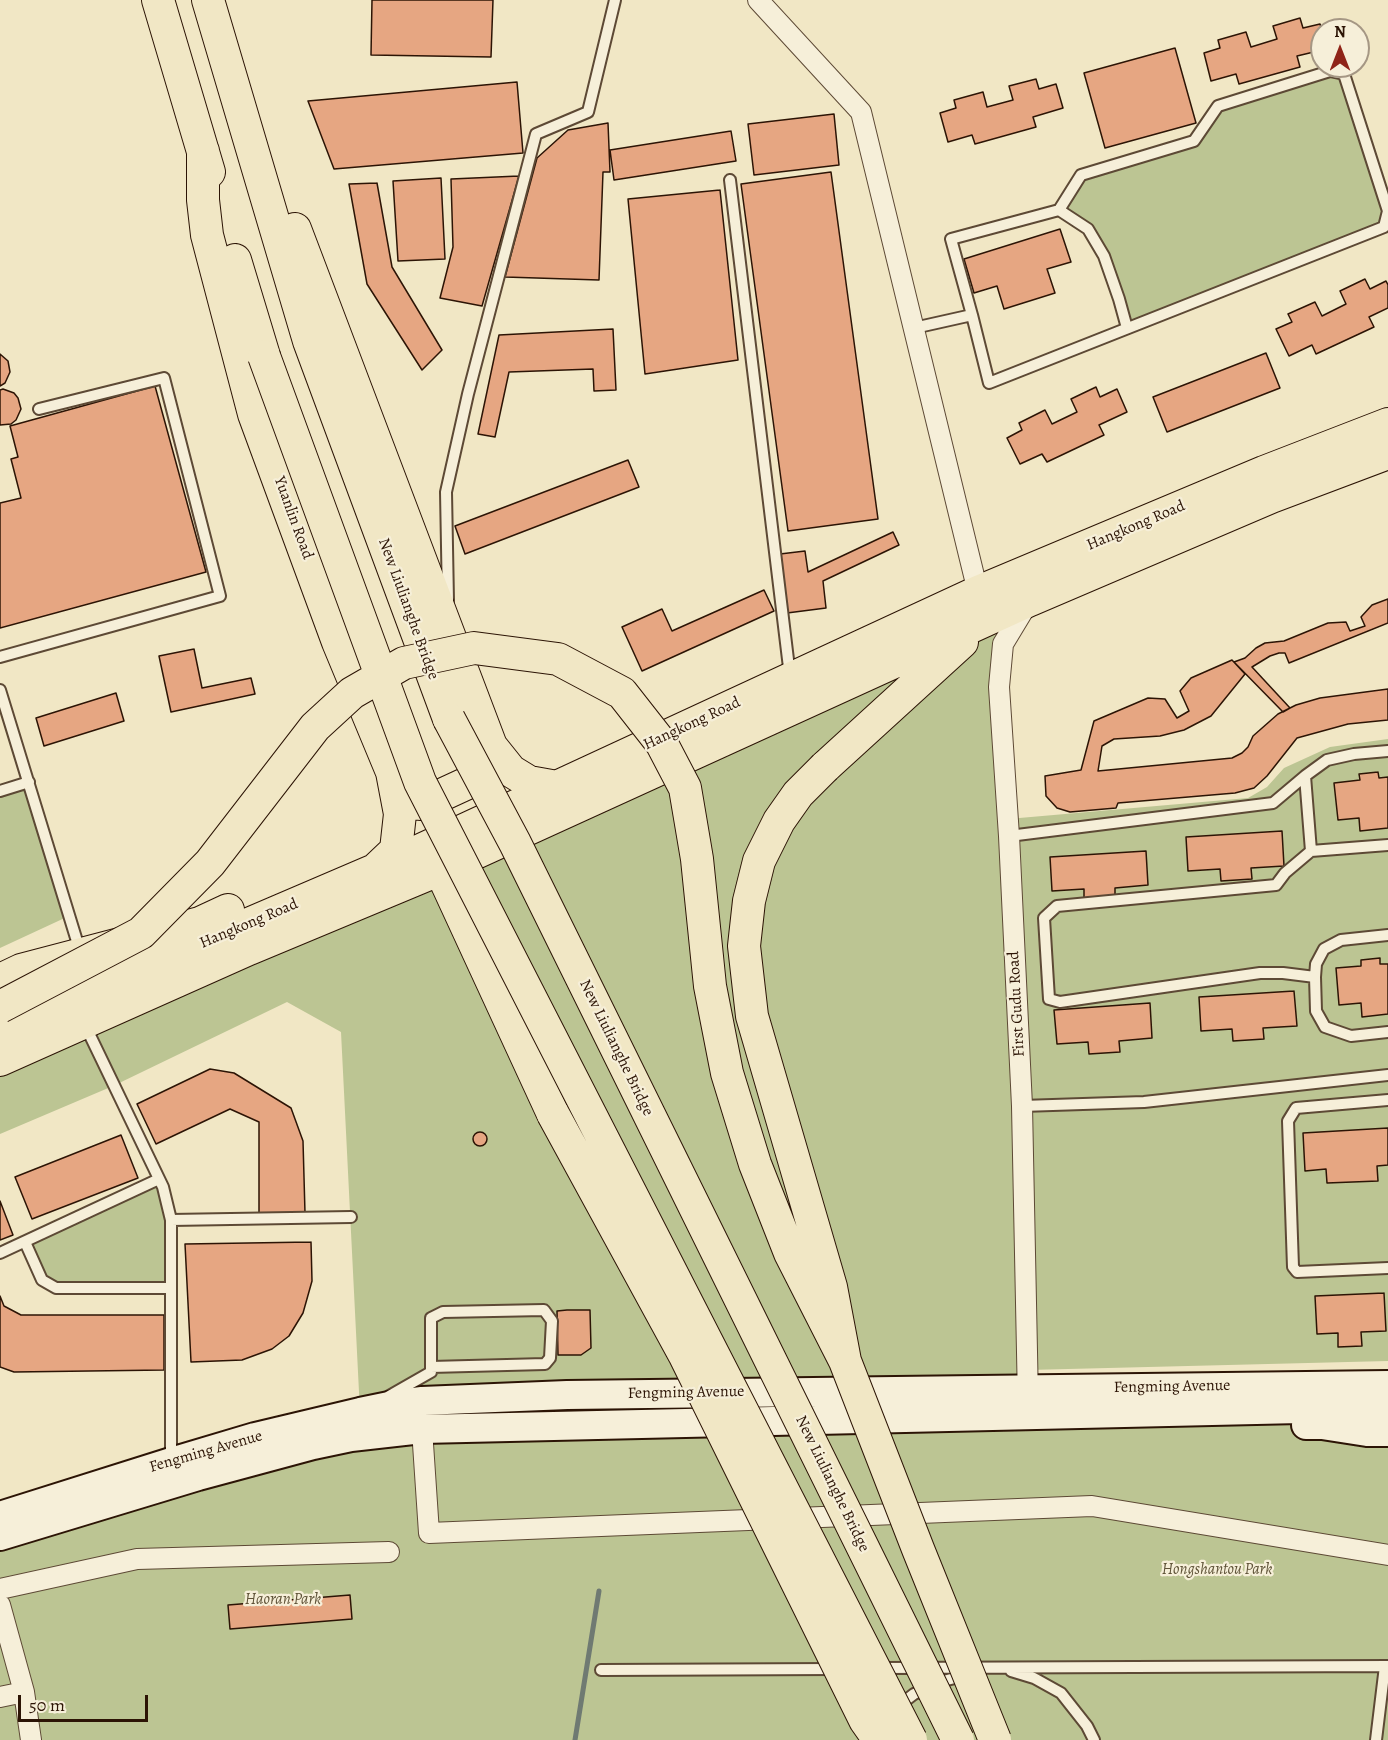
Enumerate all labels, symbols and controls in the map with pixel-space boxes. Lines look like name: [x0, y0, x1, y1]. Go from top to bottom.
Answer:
north arrow: [1310, 18, 1370, 78]
text: N: [1334, 21, 1346, 43]
street label: Yuanlin Road: [269, 474, 317, 562]
street label: Hangkong Road: [1084, 497, 1188, 555]
street label: New Liulianghe Bridge: [373, 536, 443, 682]
street label: Hangkong Road: [640, 693, 744, 755]
street label: Hangkong Road: [197, 895, 301, 953]
street label: First Gudu Road: [1005, 951, 1029, 1057]
street label: New Liulianghe Bridge: [575, 977, 657, 1119]
street label: Fengming Avenue: [1113, 1376, 1231, 1398]
street label: Fengming Avenue: [627, 1382, 745, 1404]
street label: New Liulianghe Bridge: [791, 1413, 873, 1555]
street label: Fengming Avenue: [147, 1427, 265, 1477]
park label: Hongshantou Park: [1162, 1560, 1272, 1580]
park label: Haoran Park: [245, 1590, 321, 1610]
scale bar: [21, 1683, 152, 1721]
text: 50 m: [29, 1693, 65, 1717]

